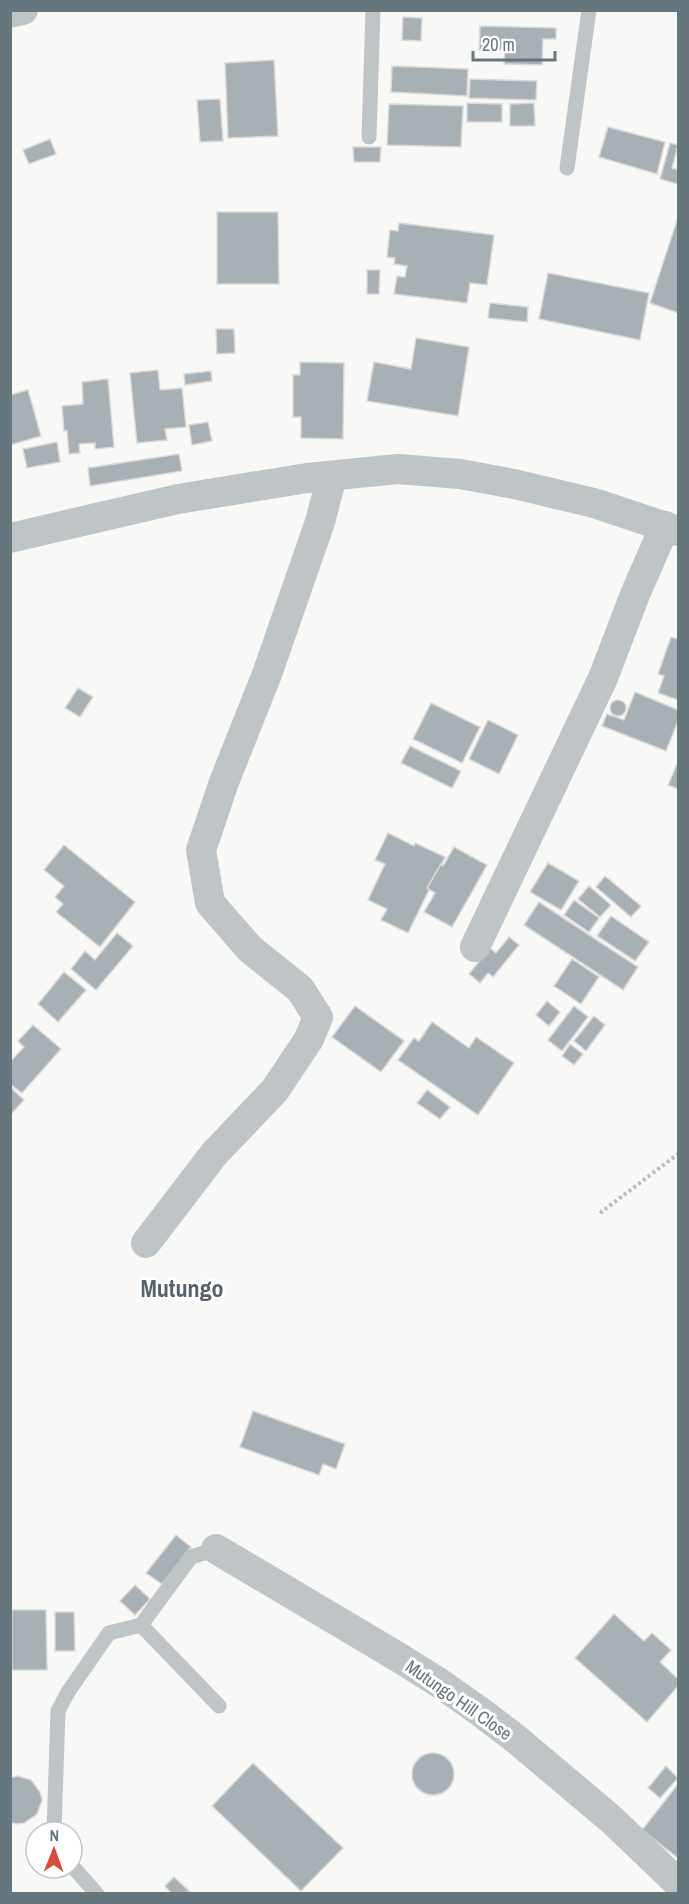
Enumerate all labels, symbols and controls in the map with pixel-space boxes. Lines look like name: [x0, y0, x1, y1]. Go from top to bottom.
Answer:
scale bar: [473, 24, 556, 62]
text: 20 m: [482, 32, 515, 57]
district label: Mutungo: [140, 1272, 224, 1304]
street label: Mutungo Hill Close: [401, 1654, 517, 1746]
north arrow: [24, 1820, 84, 1880]
text: N: [49, 1824, 59, 1846]

